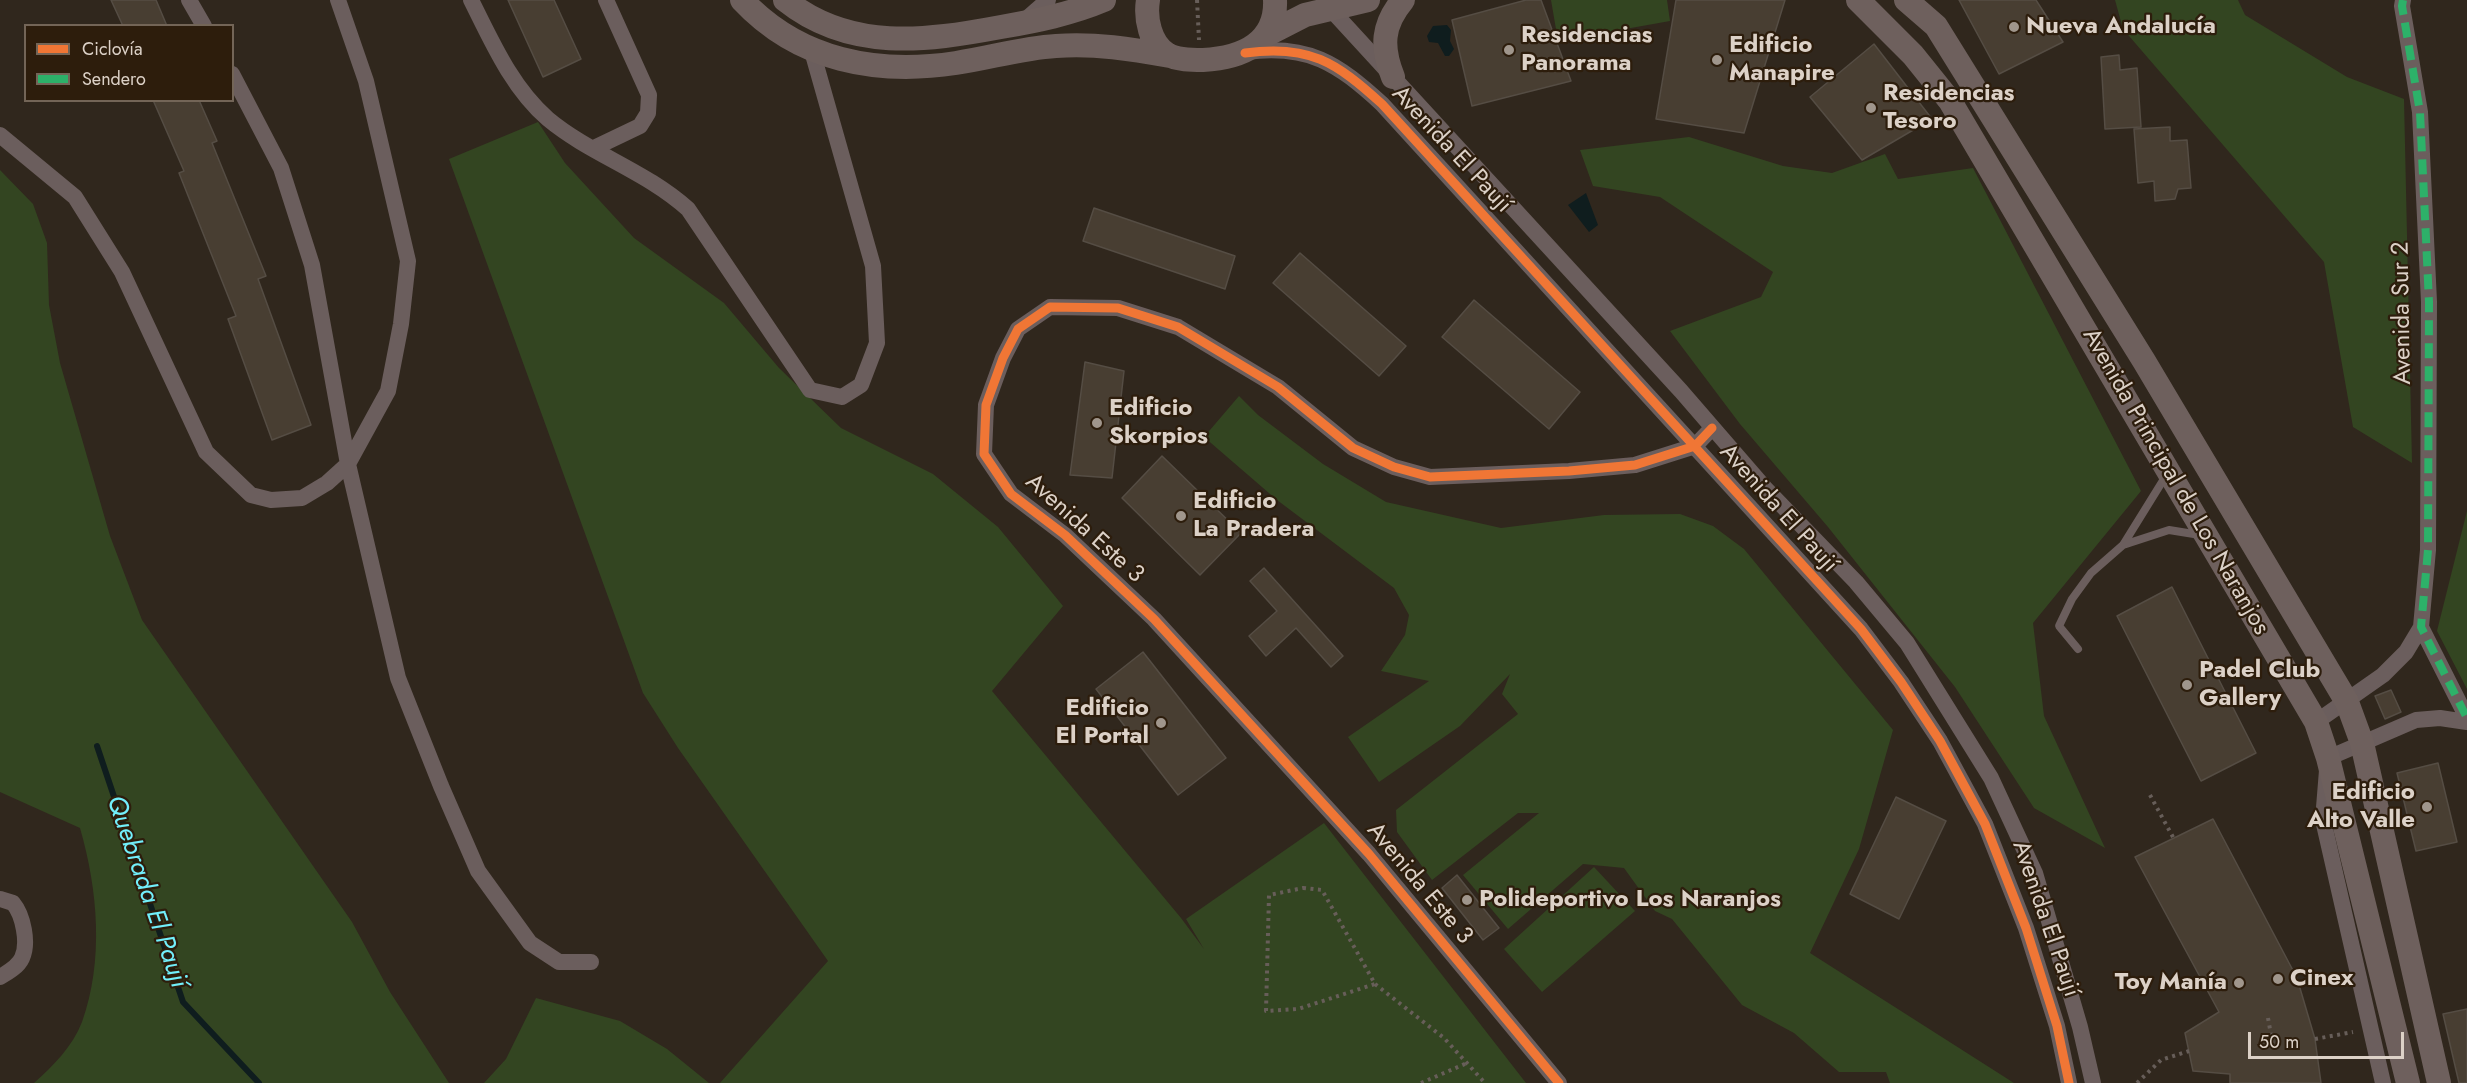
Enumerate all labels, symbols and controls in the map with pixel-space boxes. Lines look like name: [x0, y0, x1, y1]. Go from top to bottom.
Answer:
place label: Nueva Andalucía: [2026, 13, 2216, 41]
marker: Nueva Andalucía: [2007, 20, 2021, 34]
place label: Residencias Panorama: [1521, 22, 1653, 78]
legend: [24, 24, 234, 102]
place label: Edificio Manapire: [1729, 32, 1835, 88]
text: Ciclovía: [82, 36, 143, 62]
marker: Residencias Panorama: [1502, 43, 1516, 57]
marker: Edificio Manapire: [1710, 53, 1724, 67]
text: Sendero: [82, 66, 146, 92]
place label: Residencias Tesoro: [1883, 80, 2015, 136]
street label: Avenida El Paují: [1385, 81, 1517, 219]
marker: Residencias Tesoro: [1864, 101, 1878, 115]
street label: Avenida Sur 2: [2387, 241, 2419, 385]
street label: Avenida Principal de Los Naranjos: [2075, 324, 2275, 640]
place label: Edificio Skorpios: [1109, 395, 1208, 451]
marker: Edificio Skorpios: [1090, 416, 1104, 430]
street label: Avenida El Paují: [1713, 439, 1843, 579]
street label: Avenida Este 3: [1019, 468, 1149, 590]
place label: Edificio La Pradera: [1193, 488, 1314, 544]
marker: Edificio La Pradera: [1174, 509, 1188, 523]
place label: Padel Club Gallery: [2199, 657, 2320, 713]
marker: Padel Club Gallery: [2180, 678, 2194, 692]
place label: Edificio El Portal: [1056, 695, 1149, 751]
marker: Edificio El Portal: [1154, 716, 1168, 730]
place label: Edificio Alto Valle: [2307, 779, 2415, 835]
water label: Quebrada El Paují: [98, 792, 194, 992]
marker: Edificio Alto Valle: [2420, 800, 2434, 814]
street label: Avenida Este 3: [1360, 817, 1478, 951]
street label: Avenida El Paují: [2005, 837, 2085, 1001]
place label: Polideportivo Los Naranjos: [1479, 886, 1781, 914]
marker: Polideportivo Los Naranjos: [1460, 893, 1474, 907]
place label: Cinex: [2290, 965, 2353, 993]
place label: Toy Manía: [2115, 969, 2227, 997]
marker: Cinex: [2271, 972, 2285, 986]
marker: Toy Manía: [2232, 976, 2246, 990]
scale bar: [2251, 1020, 2407, 1058]
text: 50 m: [2259, 1029, 2299, 1055]

